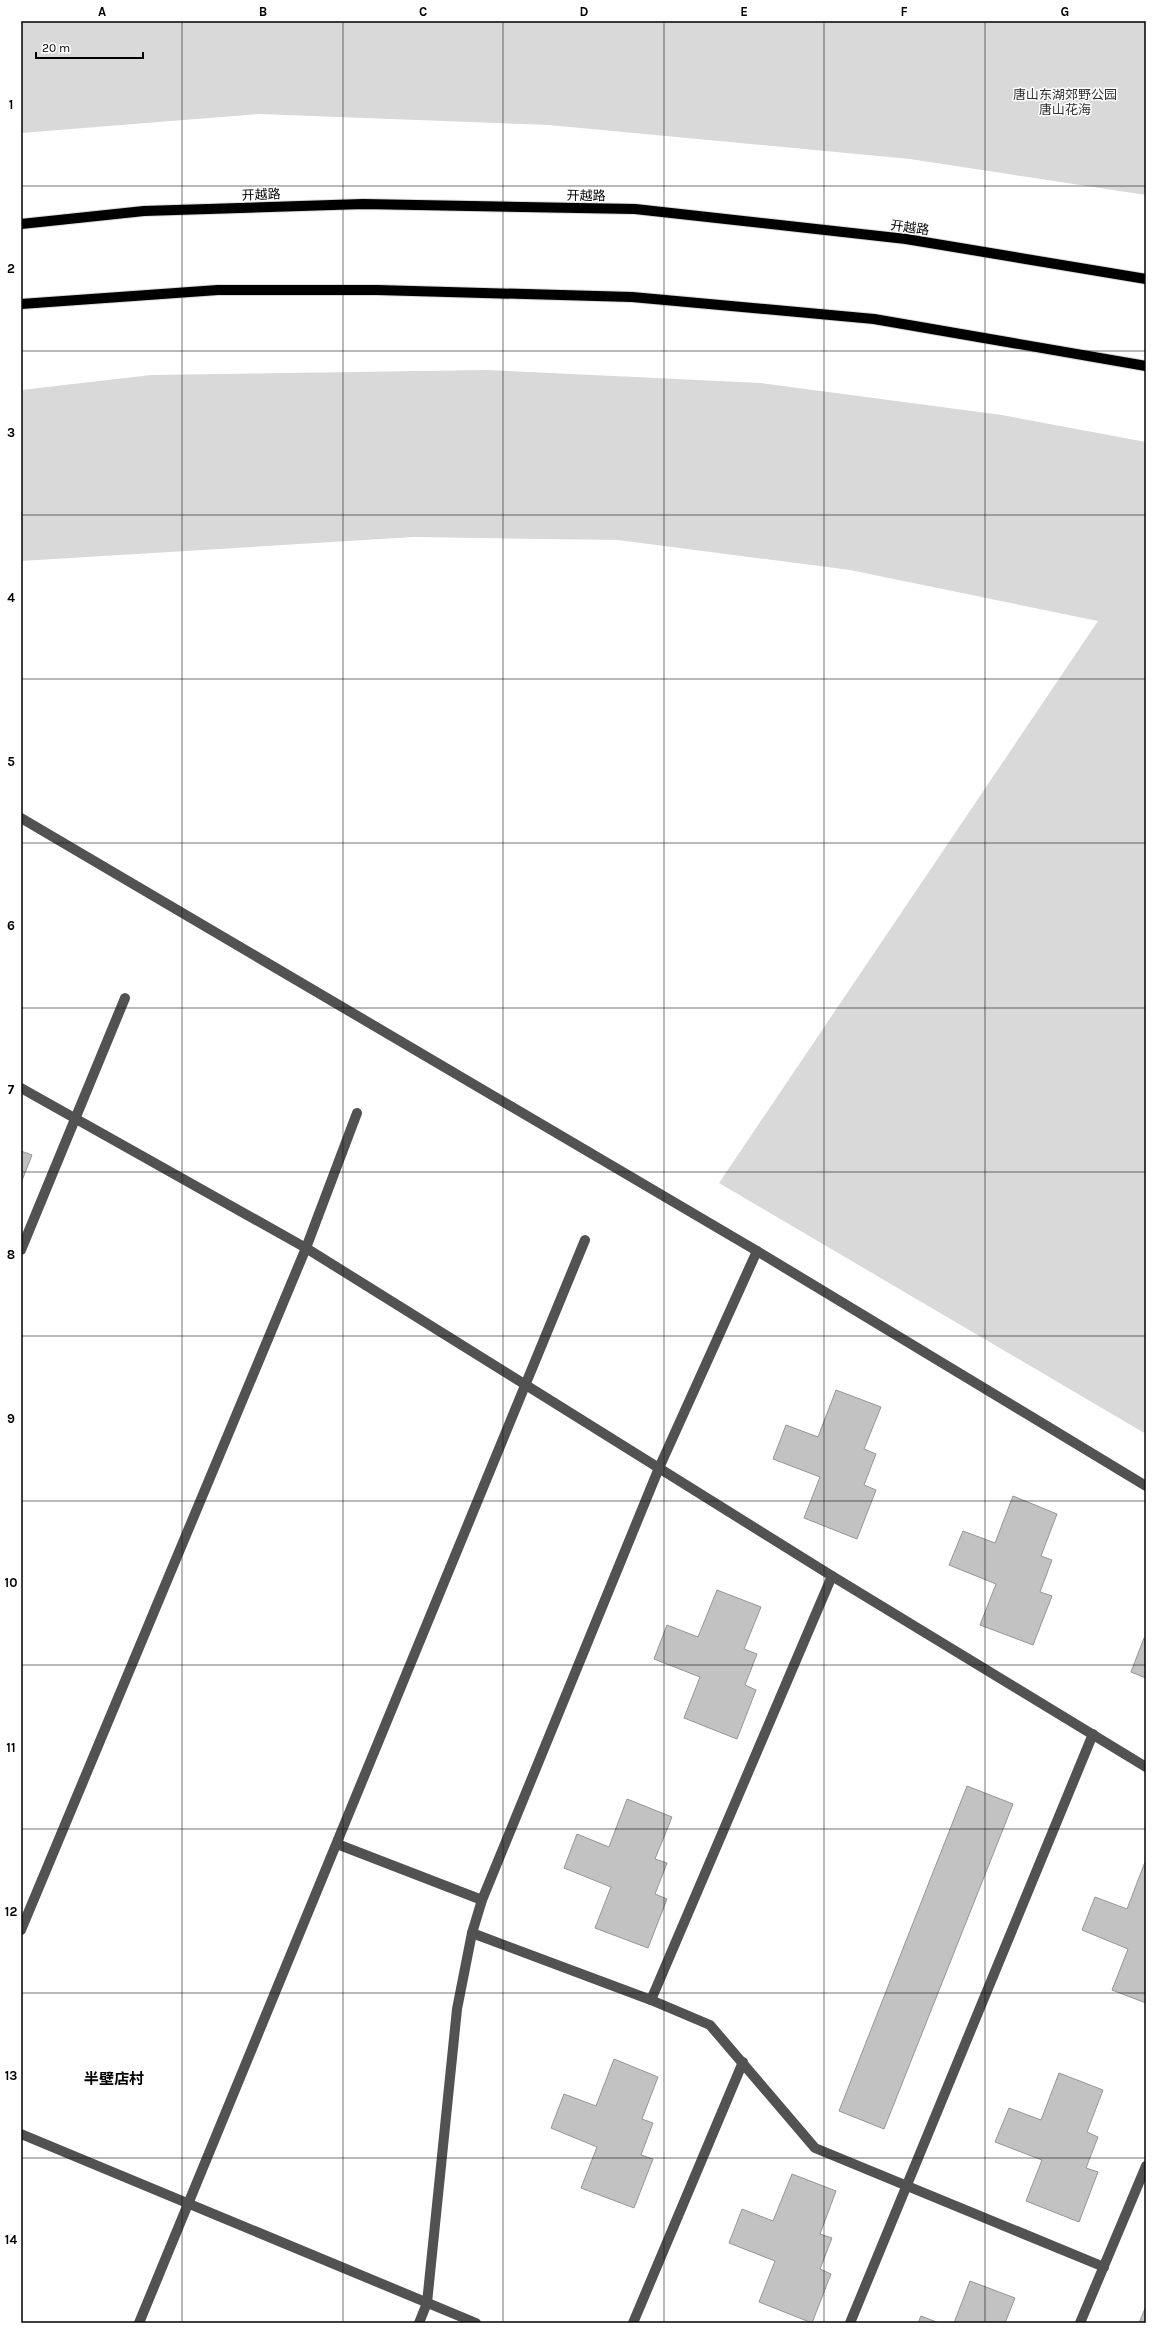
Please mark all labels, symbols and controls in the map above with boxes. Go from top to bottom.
text: A [98,4,106,19]
text: B [259,4,267,19]
text: C [419,4,427,19]
text: D [580,4,589,19]
text: E [740,4,748,19]
text: F [900,4,908,19]
text: G [1061,4,1069,19]
scale bar [36,34,143,60]
text: 20 m [42,41,70,55]
park label: 唐山东湖郊野公园 唐山花海 [1013,87,1117,117]
text: 1 [9,97,13,112]
street label: 开越路 [241,186,281,203]
street label: 开越路 [566,188,606,203]
street label: 开越路 [890,217,930,238]
text: 2 [7,261,15,276]
text: 3 [7,425,15,440]
text: 4 [7,590,15,605]
text: 5 [7,754,15,769]
text: 6 [7,918,15,933]
text: 7 [8,1082,15,1097]
text: 8 [7,1247,15,1262]
text: 9 [7,1411,15,1426]
text: 10 [5,1575,17,1590]
text: 11 [6,1740,16,1755]
text: 12 [5,1904,17,1919]
text: 13 [5,2068,17,2083]
district label: 半壁店村 [84,2070,144,2088]
text: 14 [5,2232,17,2247]

